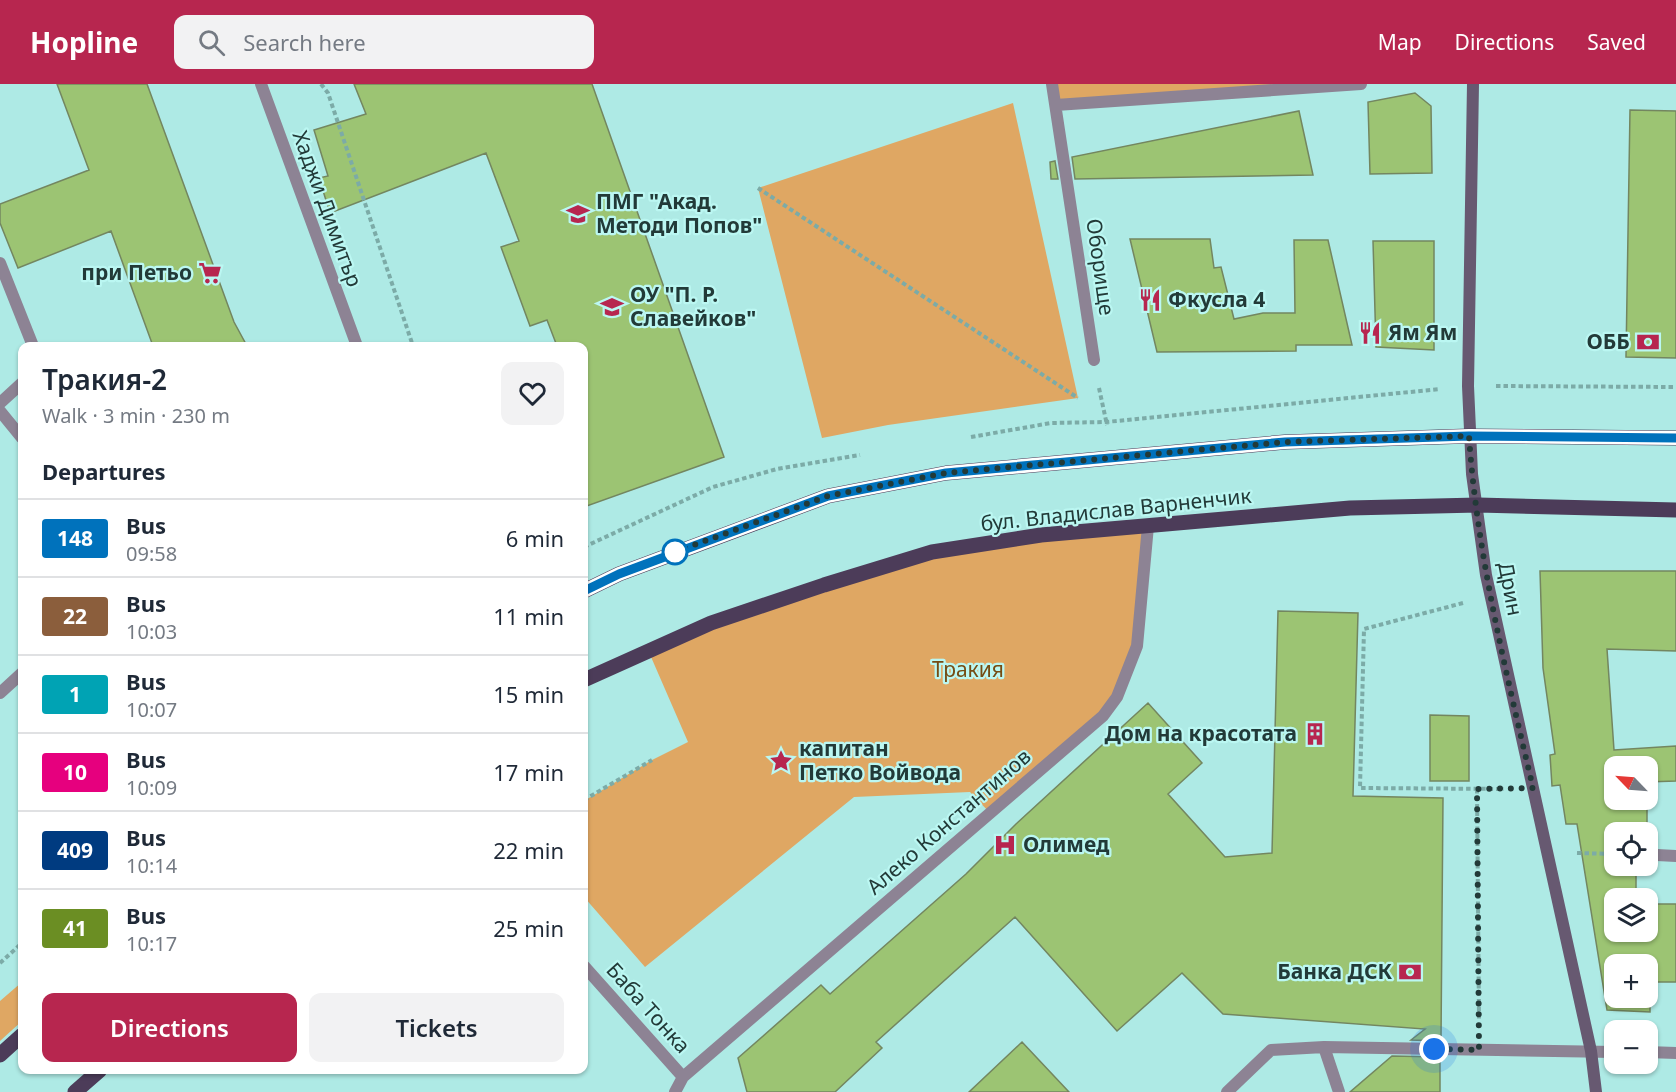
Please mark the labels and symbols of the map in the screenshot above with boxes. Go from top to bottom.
street label: Хаджи Димитър [287,127,369,291]
place label: ПМГ "Акад. Методи Попов" [596,187,762,239]
school or university icon: ПМГ "Акад. Методи Попов" [565,201,591,227]
street label: Оборище [1080,217,1122,317]
place label: при Петьо [81,258,192,286]
supermarket icon: при Петьо [197,260,223,286]
place label: ОУ "П. Р. Славейков" [630,280,756,332]
place label: Фкусла 4 [1168,285,1265,313]
restaurant icon: Фкусла 4 [1137,287,1163,313]
school or university icon: ОУ "П. Р. Славейков" [599,294,625,320]
place label: Ям Ям [1388,318,1457,346]
restaurant icon: Ям Ям [1357,320,1383,346]
place label: ОББ [1586,327,1630,355]
bank icon: ОББ [1635,329,1661,355]
street label: бул. Владислав Варненчик [979,481,1253,537]
unlabelled marker [662,539,688,565]
street label: Дрин [1492,560,1530,618]
park label: Тракия [932,655,1004,683]
place label: Дом на красотата [1104,719,1297,747]
building icon: Дом на красотата [1302,721,1328,747]
place label: капитан Петко Войвода [799,734,961,786]
street label: Алеко Константинов [860,742,1036,900]
place icon: капитан Петко Войвода [768,748,794,774]
north arrow [1604,756,1658,810]
place label: Олимед [1023,830,1110,858]
hospital icon: Олимед [992,832,1018,858]
street label: Баба Тонка [601,956,697,1059]
place label: Банка ДСК [1277,957,1392,985]
bank icon: Банка ДСК [1397,959,1423,985]
your location [1419,1034,1449,1064]

